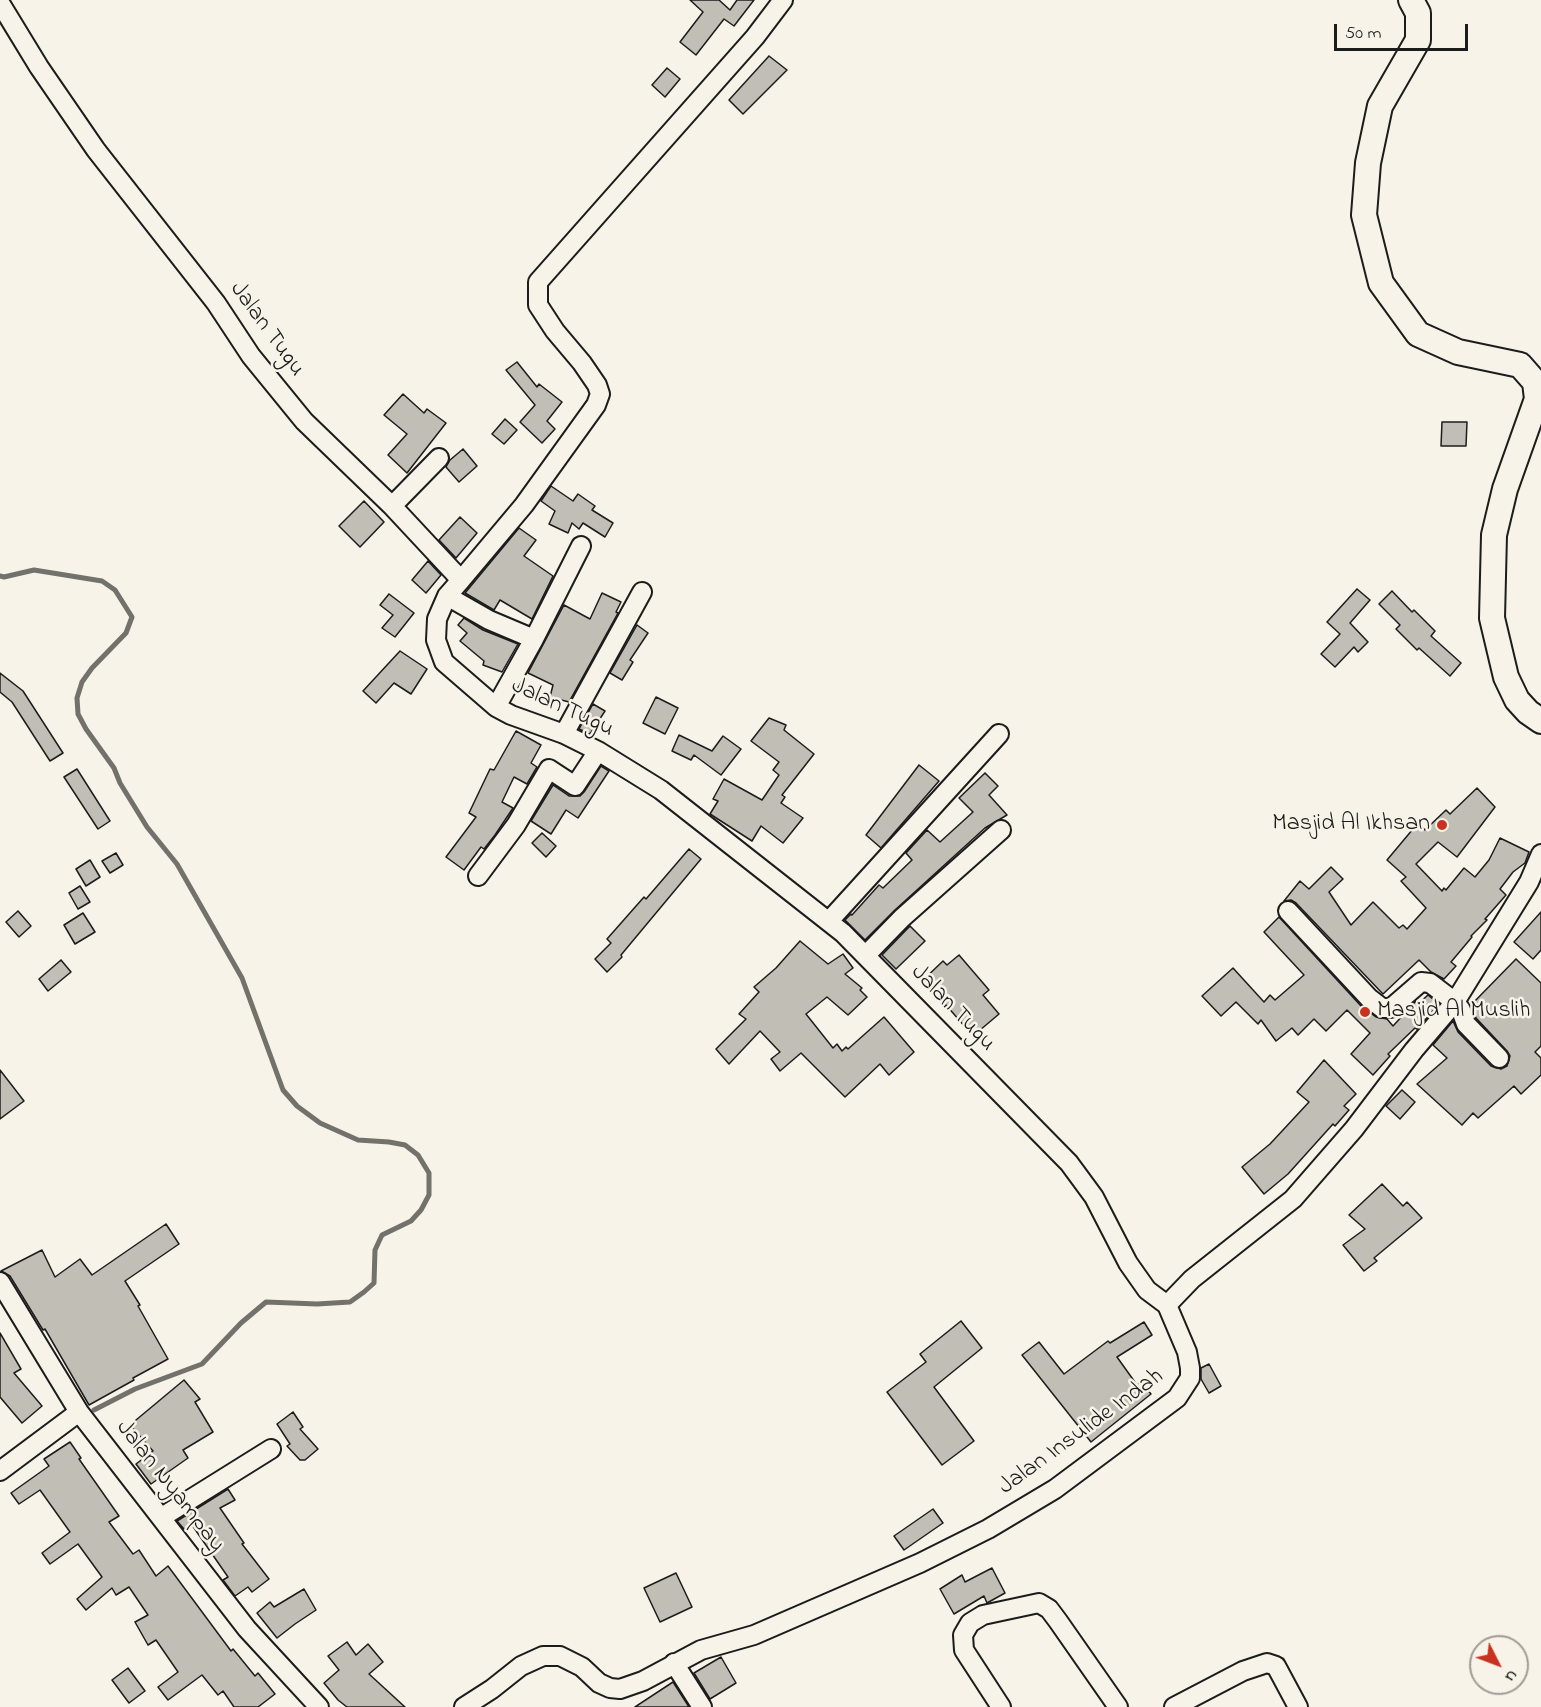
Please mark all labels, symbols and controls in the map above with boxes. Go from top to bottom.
scale bar [1337,12,1470,50]
text: 50 m [1345,21,1382,47]
street label: Jalan Tugu [222,277,310,383]
street label: Jalan Tugu [506,673,618,745]
place label: Masjid Al Ikhsan [1272,811,1430,839]
marker: Masjid Al Ikhsan [1435,818,1449,832]
street label: Jalan Tugu [903,959,1001,1059]
place label: Masjid Al Muslih [1377,998,1530,1026]
marker: Masjid Al Muslih [1358,1005,1372,1019]
street label: Jalan Insulide Indah [994,1364,1170,1502]
street label: Jalan Nyampay [108,1415,230,1559]
north arrow [1469,1635,1529,1695]
text: U [1499,1664,1523,1687]

